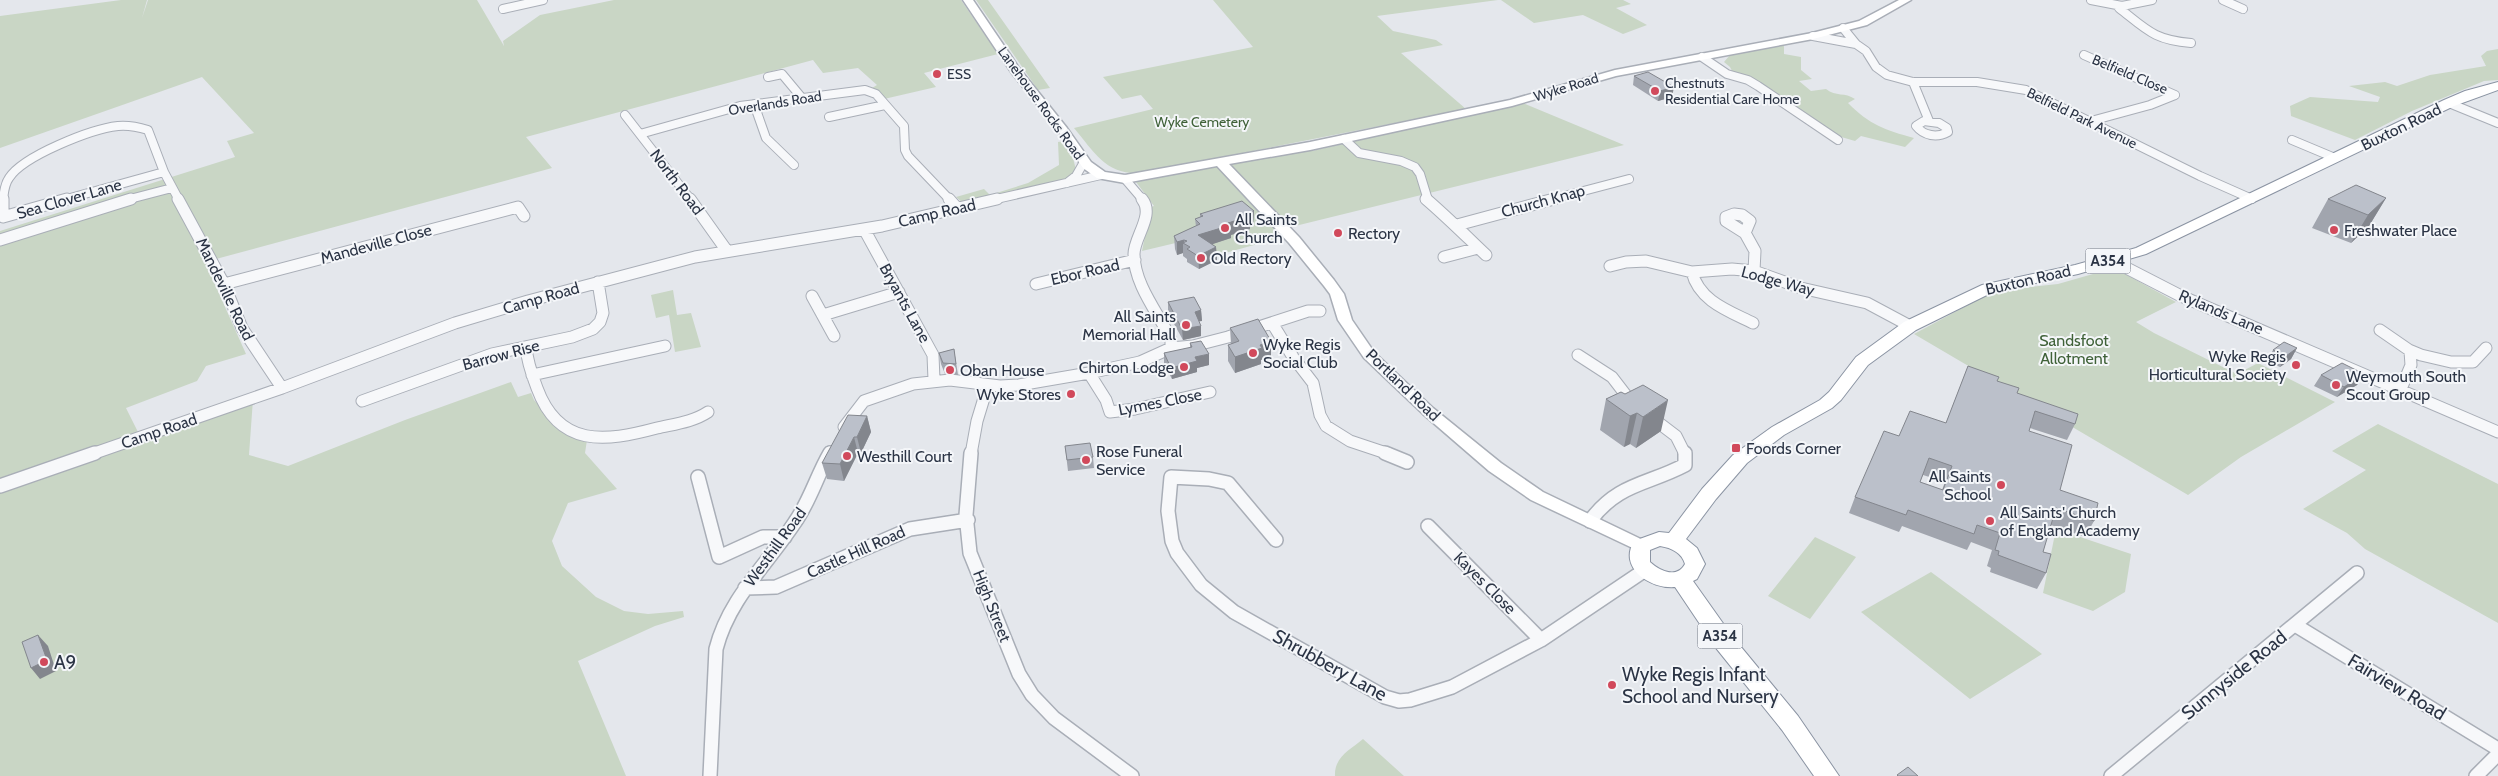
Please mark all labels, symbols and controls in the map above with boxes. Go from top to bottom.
street label: Lanehouse Rocks Road [994,43,1088,163]
street label: Belfield Close [2090,50,2170,98]
place label: ESS [947,65,971,83]
marker: ESS [931,68,943,80]
street label: Wyke Road [1531,69,1601,105]
place label: Chestnuts Residential Care Home [1665,74,1799,108]
street label: Belfield Park Avenue [2024,83,2140,153]
marker: Chestnuts Residential Care Home [1649,85,1661,97]
street label: Overlands Road [727,87,823,119]
street label: Buxton Road [2358,99,2444,155]
park label: Wyke Cemetery [1155,113,1249,131]
street label: North Road [646,145,708,219]
street label: Sea Clover Lane [14,175,124,223]
street label: Church Knap [1499,181,1587,221]
street label: Camp Road [896,195,978,231]
place label: All Saints Church [1235,210,1298,247]
street label: Mandeville Close [318,220,434,268]
place label: Freshwater Place [2344,221,2457,240]
marker: All Saints Church [1219,222,1231,234]
place label: Rectory [1348,224,1400,243]
marker: Freshwater Place [2328,224,2340,236]
marker: Rectory [1332,227,1344,239]
street label: Mandeville Road [192,235,258,343]
road number: A354 [2086,248,2130,274]
place label: Old Rectory [1211,249,1291,268]
marker: Old Rectory [1195,252,1207,264]
street label: Ebor Road [1049,255,1121,289]
street label: Bryants Lane [875,260,935,346]
street label: Buxton Road [1984,261,2072,299]
street label: Lodge Way [1739,262,1817,300]
street label: Camp Road [501,278,581,318]
street label: Rylands Lane [2176,286,2266,338]
place label: All Saints Memorial Hall [1082,307,1176,344]
marker: All Saints Memorial Hall [1180,319,1192,331]
park label: Sandsfoot Allotment [2039,331,2109,368]
place label: Wyke Regis Social Club [1263,335,1341,372]
street label: Barrow Rise [460,336,542,374]
street label: Portland Road [1362,345,1444,425]
marker: Wyke Regis Social Club [1247,347,1259,359]
place label: Wyke Regis Horticultural Society [2149,347,2286,384]
place label: Chirton Lodge [1079,358,1174,377]
marker: Wyke Regis Horticultural Society [2290,359,2302,371]
place label: Oban House [960,361,1044,380]
marker: Chirton Lodge [1178,361,1190,373]
marker: Oban House [944,364,956,376]
place label: Weymouth South Scout Group [2346,367,2466,404]
marker: Weymouth South Scout Group [2330,379,2342,391]
place label: Wyke Stores [976,385,1061,404]
street label: Lymes Close [1117,385,1203,419]
marker: Wyke Stores [1065,388,1077,400]
street label: Camp Road [119,409,199,453]
place label: Foords Corner [1746,439,1842,458]
place label: Rose Funeral Service [1096,442,1182,479]
marker: Foords Corner [1730,442,1742,454]
place label: Westhill Court [857,447,953,466]
marker: Westhill Court [841,450,853,462]
marker: Rose Funeral Service [1080,454,1092,466]
place label: All Saints School [1929,467,1991,504]
marker: All Saints School [1995,479,2007,491]
place label: All Saints' Church of England Academy [2000,503,2140,540]
street label: Westhill Road [740,504,810,590]
marker: All Saints' Church of England Academy [1984,515,1996,527]
street label: Castle Hill Road [804,522,908,582]
street label: Kayes Close [1450,548,1520,618]
street label: High Street [969,567,1015,645]
street label: Shrubbery Lane [1269,624,1391,706]
road number: A354 [1698,624,1742,648]
street label: Sunnyside Road [2177,625,2291,725]
street label: Fairview Road [2344,649,2450,725]
place label: A9 [54,651,76,674]
marker: A9 [38,656,50,668]
place label: Wyke Regis Infant School and Nursery [1622,663,1779,708]
marker: Wyke Regis Infant School and Nursery [1606,679,1618,691]

